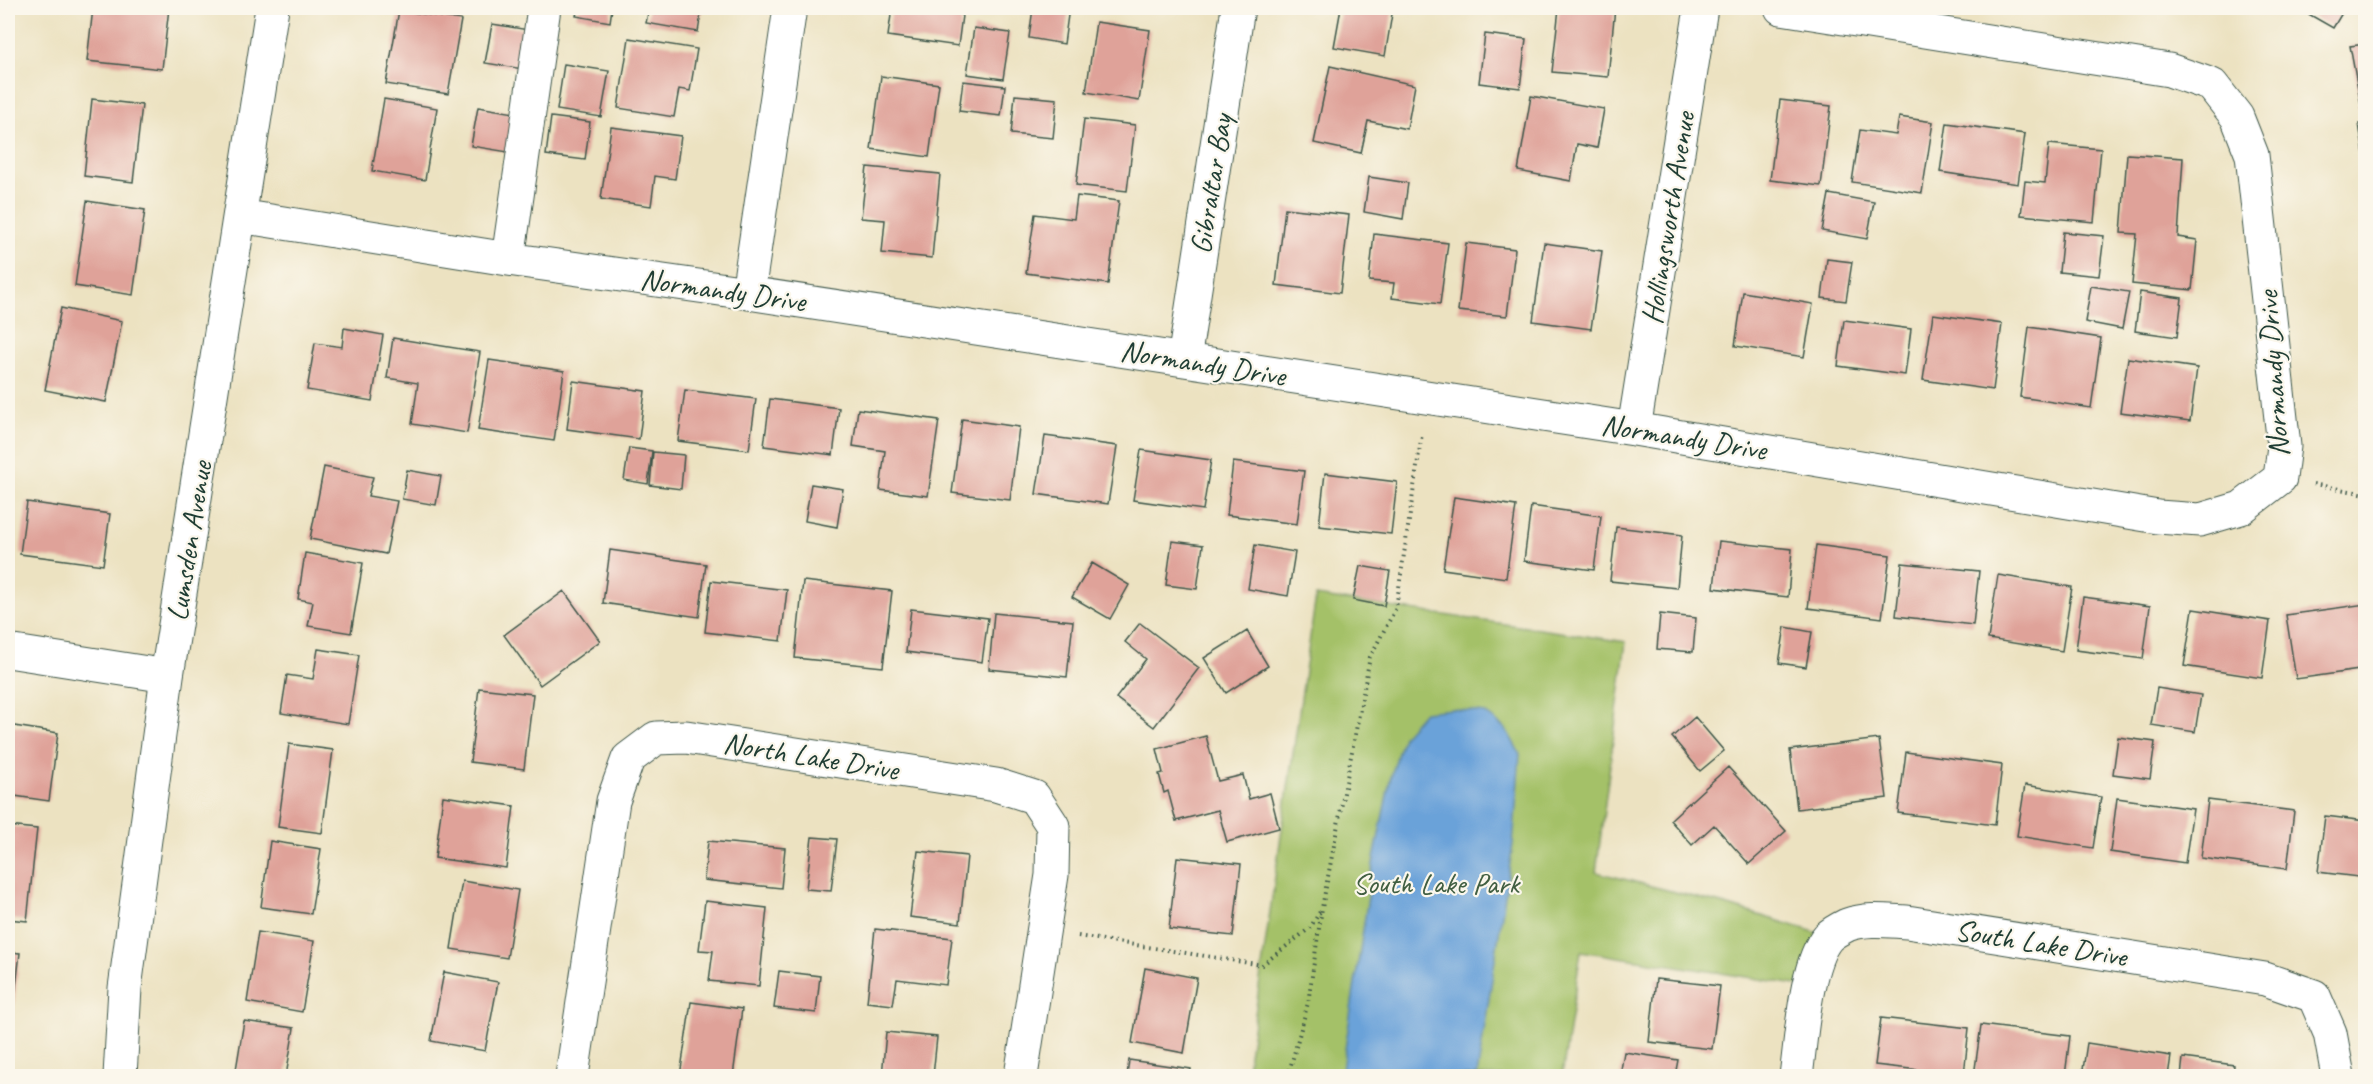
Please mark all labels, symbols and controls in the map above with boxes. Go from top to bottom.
street label: Hollingsworth Avenue [1632,107,1704,327]
street label: Gibraltar Bay [1181,109,1241,256]
street label: Normandy Drive [638,260,810,321]
street label: Normandy Drive [2248,288,2298,458]
street label: Normandy Drive [1118,331,1290,395]
street label: Normandy Drive [1599,405,1771,469]
street label: Lumsden Avenue [158,456,221,624]
street label: North Lake Drive [721,723,903,789]
park label: South Lake Park [1353,864,1521,902]
street label: South Lake Drive [1952,911,2132,976]

